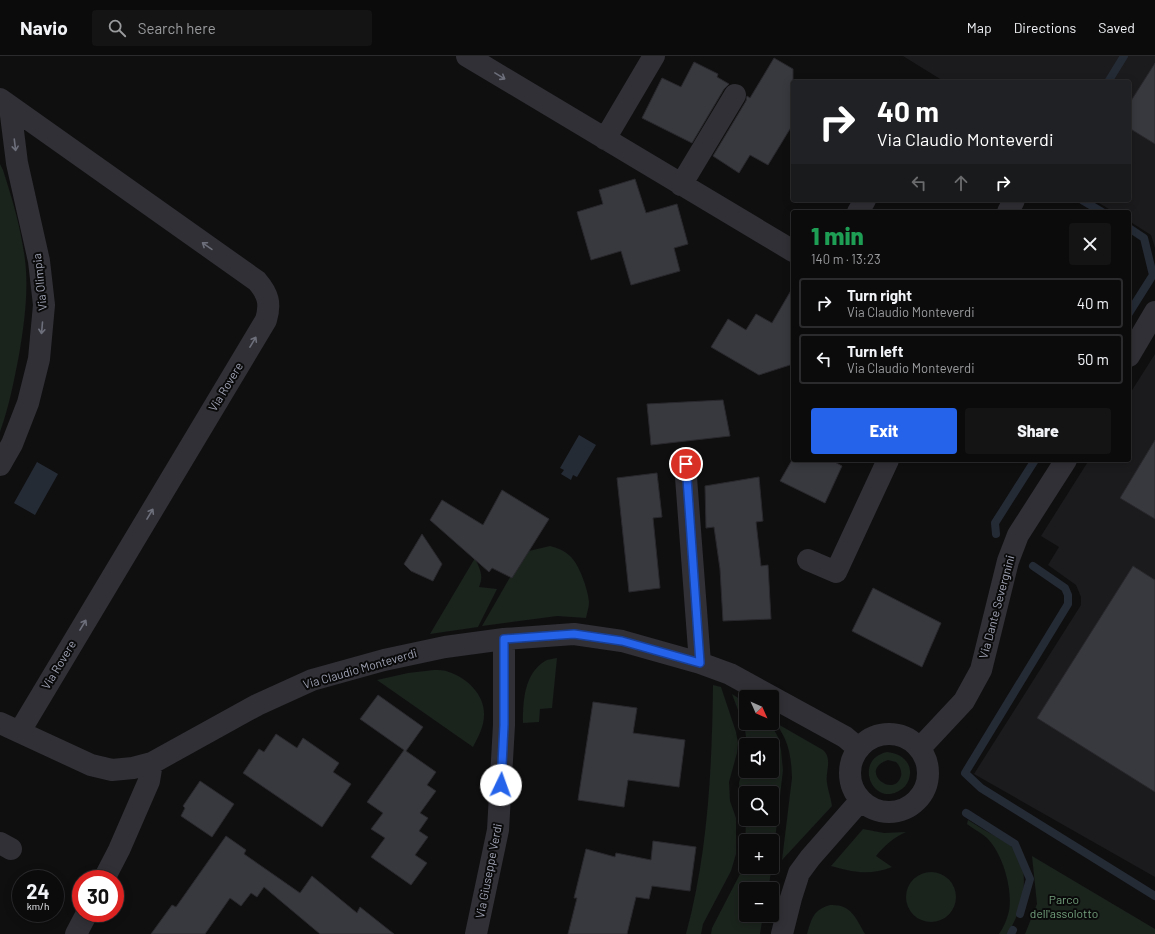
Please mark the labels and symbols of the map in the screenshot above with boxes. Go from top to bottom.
one-way arrow [494,73,506,81]
one-way arrow [11,138,19,151]
one-way arrow [202,242,213,250]
street label: Via Olimpia [29,253,49,312]
one-way arrow [39,321,46,334]
one-way arrow [249,336,257,348]
street label: Via Rovere [205,359,245,414]
pin [669,447,703,481]
one-way arrow [146,508,154,520]
street label: Via Dante Severgnini [975,554,1017,660]
one-way arrow [79,619,87,631]
street label: Via Rovere [38,637,78,692]
street label: Via Claudio Monteverdi [301,645,418,691]
north arrow [739,690,779,730]
position arrow [480,764,522,806]
street label: Via Giuseppe Verdi [472,822,504,919]
speed limit sign: 30 [72,870,124,922]
park label: Parco dell'assolotto [1030,892,1098,920]

